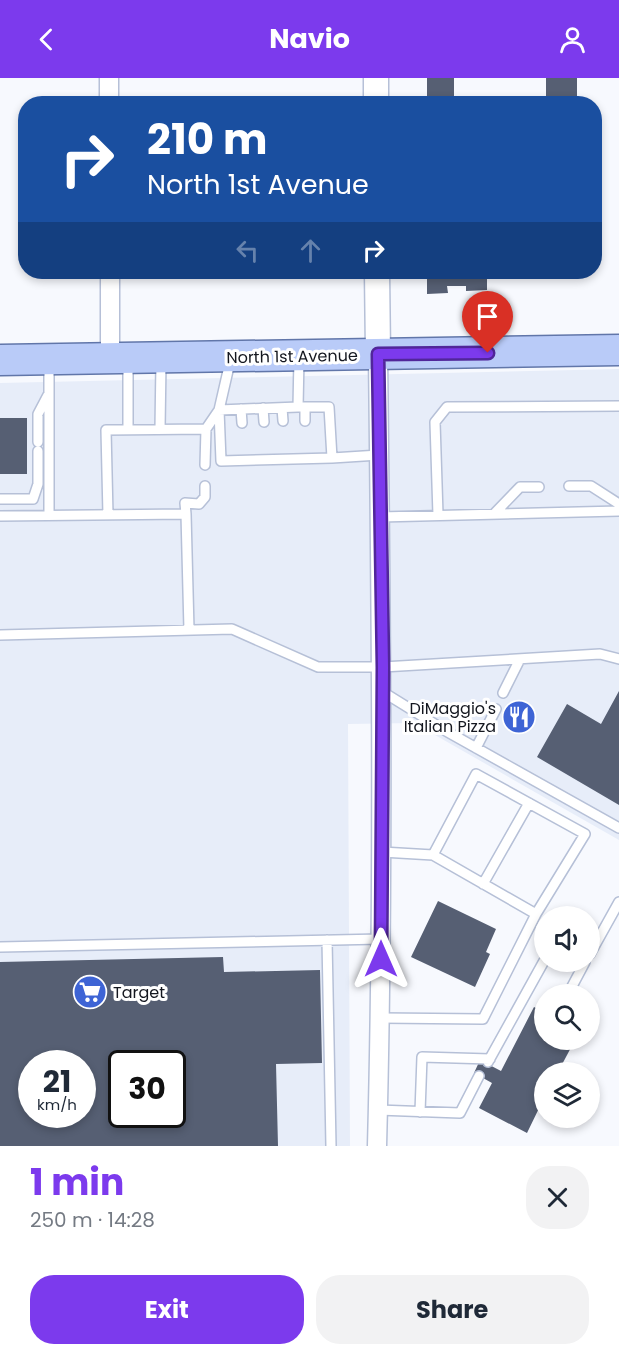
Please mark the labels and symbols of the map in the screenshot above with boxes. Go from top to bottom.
pin [462,291,513,353]
street label: North 1st Avenue [226,344,358,369]
place label: DiMaggio's Italian Pizza [404,697,496,738]
restaurant icon: DiMaggio's Italian Pizza [501,699,537,735]
position arrow [349,927,413,991]
supermarket icon: Target [72,974,108,1010]
place label: Target [113,981,165,1004]
speed limit sign: 30 [108,1050,186,1128]

